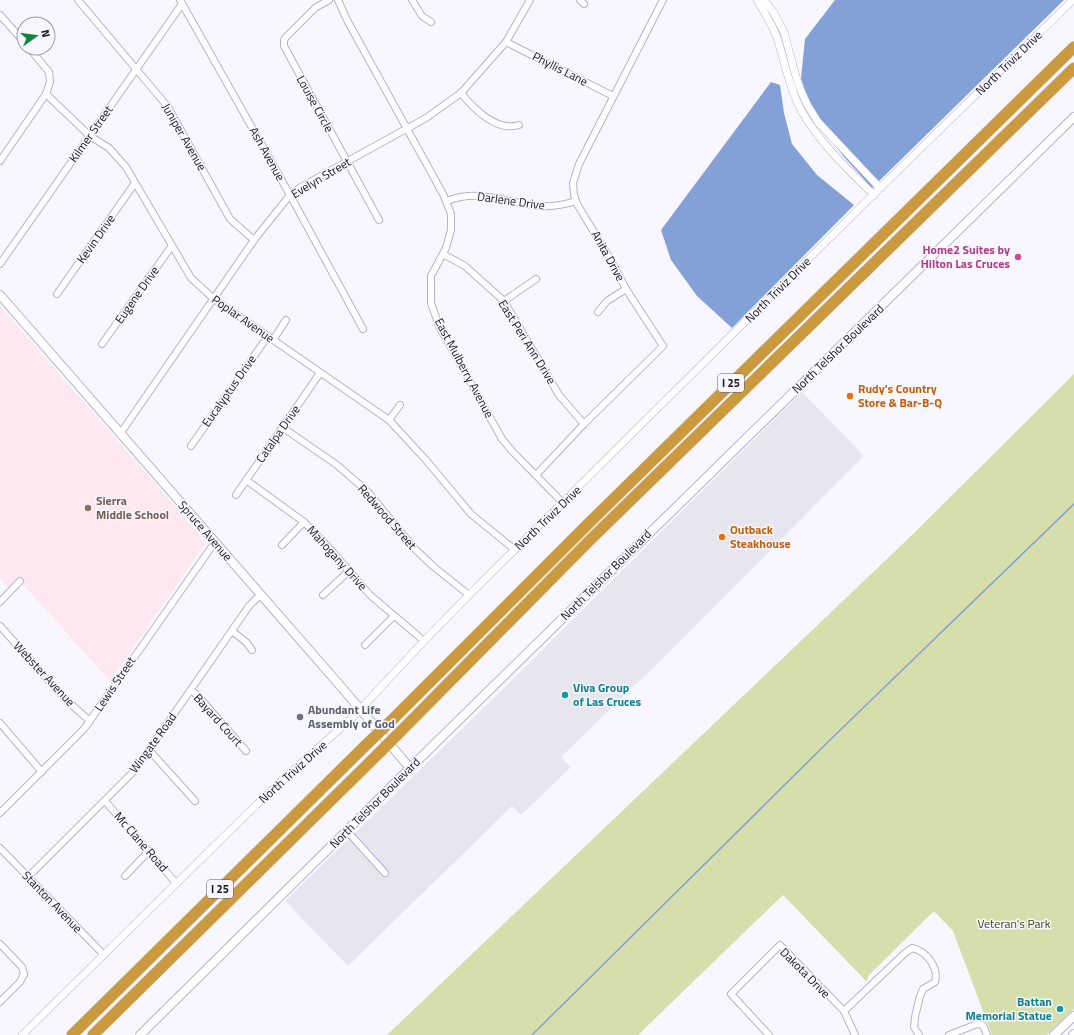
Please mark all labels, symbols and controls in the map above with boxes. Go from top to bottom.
north arrow [16,16,56,56]
street label: North Triviz Drive [971,26,1046,100]
text: N [37,28,54,39]
street label: Phyllis Lane [529,46,591,91]
street label: Louise Circle [292,72,339,136]
street label: Juniper Avenue [157,99,212,174]
street label: Kilmer Street [64,101,118,166]
street label: Ash Avenue [245,123,290,184]
street label: Evelyn Street [287,152,355,203]
street label: Darlene Drive [476,186,546,215]
street label: Kevin Drive [72,210,120,267]
street label: Anita Drive [587,227,630,285]
place label: Home2 Suites by Hilton Las Cruces [921,240,1010,273]
street label: North Triviz Drive [740,252,815,327]
marker: Home2 Suites by Hilton Las Cruces [1013,252,1023,262]
street label: Eugene Drive [110,262,163,327]
street label: Poplar Avenue [208,290,279,347]
street label: East Peri Ann Drive [494,296,561,388]
street label: North Telshor Boulevard [787,299,888,398]
street label: East Mulberry Avenue [430,314,499,421]
street label: Eucalyptus Drive [197,351,260,431]
road number: I 25 [718,374,744,392]
place label: Rudy's Country Store & Bar-B-Q [858,379,942,412]
marker: Rudy's Country Store & Bar-B-Q [845,391,855,401]
street label: Catalpa Drive [251,401,305,467]
street label: Redwood Street [354,480,422,554]
street label: North Triviz Drive [510,481,585,555]
place label: Sierra Middle School [96,491,169,524]
street label: Spruce Avenue [174,496,237,565]
marker: Sierra Middle School [83,503,93,513]
place label: Outback Steakhouse [730,520,791,553]
street label: Mahogany Drive [303,521,372,595]
street label: North Telshor Boulevard [556,525,655,624]
marker: Outback Steakhouse [717,532,727,542]
street label: Webster Avenue [9,637,80,710]
street label: Lewis Street [89,652,140,715]
place label: Viva Group of Las Cruces [573,678,641,711]
street label: Bayard Court [189,689,248,751]
marker: Viva Group of Las Cruces [560,690,570,700]
place label: Abundant Life Assembly of God [308,700,395,733]
street label: Wingate Road [124,708,181,777]
marker: Abundant Life Assembly of God [295,712,305,722]
street label: North Triviz Drive [254,736,331,808]
street label: North Telshor Boulevard [325,753,424,852]
street label: Mc Clane Road [110,807,173,876]
street label: Stanton Avenue [18,866,87,937]
road number: I 25 [207,880,233,898]
park label: Veteran's Park [978,914,1051,933]
street label: Dakota Drive [776,943,835,1002]
place label: Battan Memorial Statue [966,992,1052,1025]
marker: Battan Memorial Statue [1055,1004,1065,1014]

